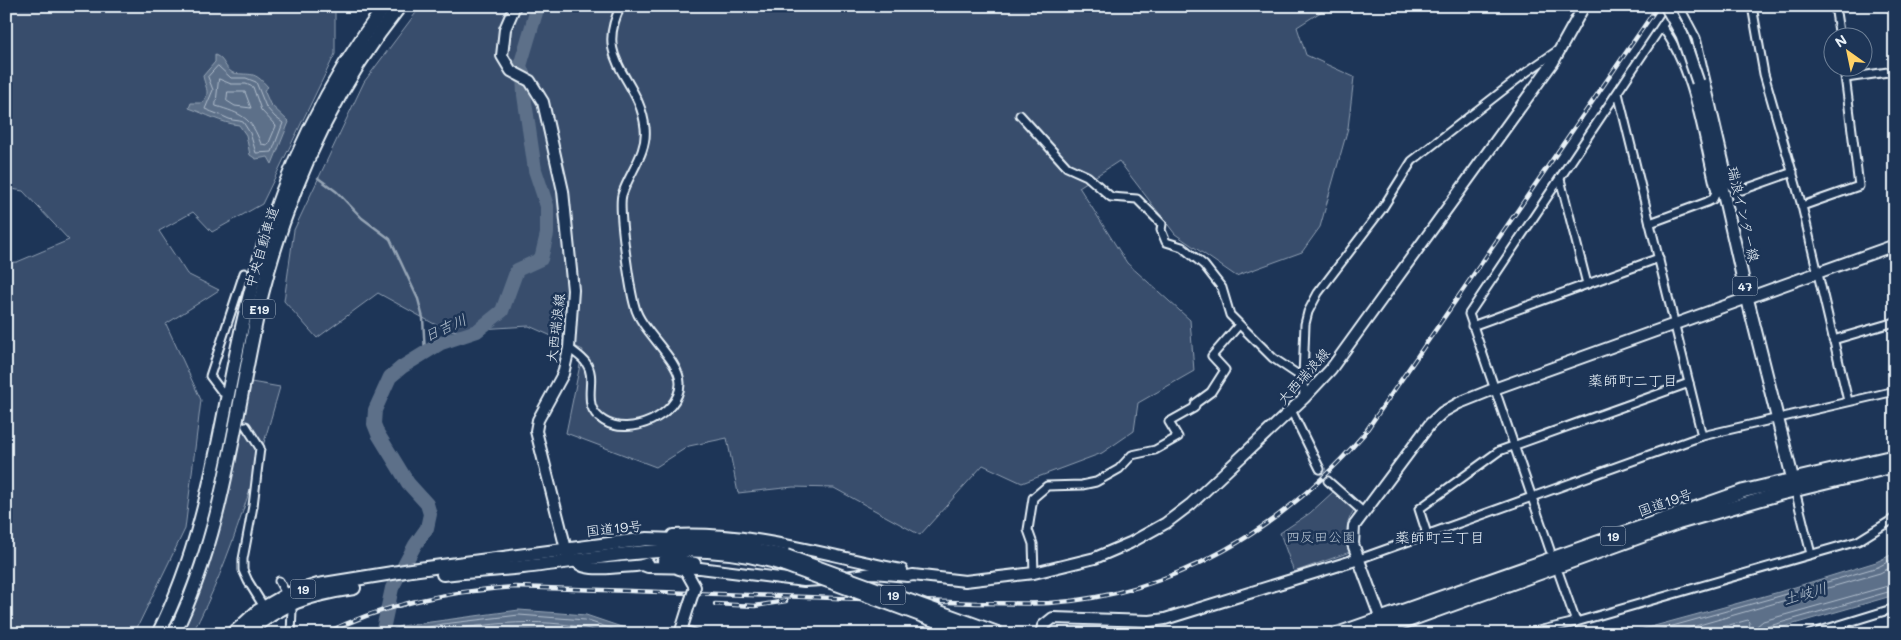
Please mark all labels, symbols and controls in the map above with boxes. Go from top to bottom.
north arrow [1824,28,1874,78]
text: N [1831,30,1850,52]
street label: 瑞浪インター線 [1724,164,1764,264]
street label: 中央自動車道 [240,204,282,290]
road number: 47 [1732,276,1758,296]
street label: 大西瑞浪線 [541,292,569,364]
road number: E19 [243,300,275,318]
water label: 日吉川 [420,309,470,345]
street label: 大西瑞浪線 [1273,344,1333,408]
district label: 薬師町二丁目 [1588,370,1678,390]
street label: 国道19号 [1635,484,1695,520]
street label: 国道19号 [585,516,643,540]
road number: 19 [1600,526,1626,546]
park label: 四反田公園 [1286,527,1356,546]
district label: 薬師町三丁目 [1395,527,1485,547]
water label: 土岐川 [1781,577,1829,609]
road number: 19 [290,580,316,598]
road number: 19 [880,586,906,604]

